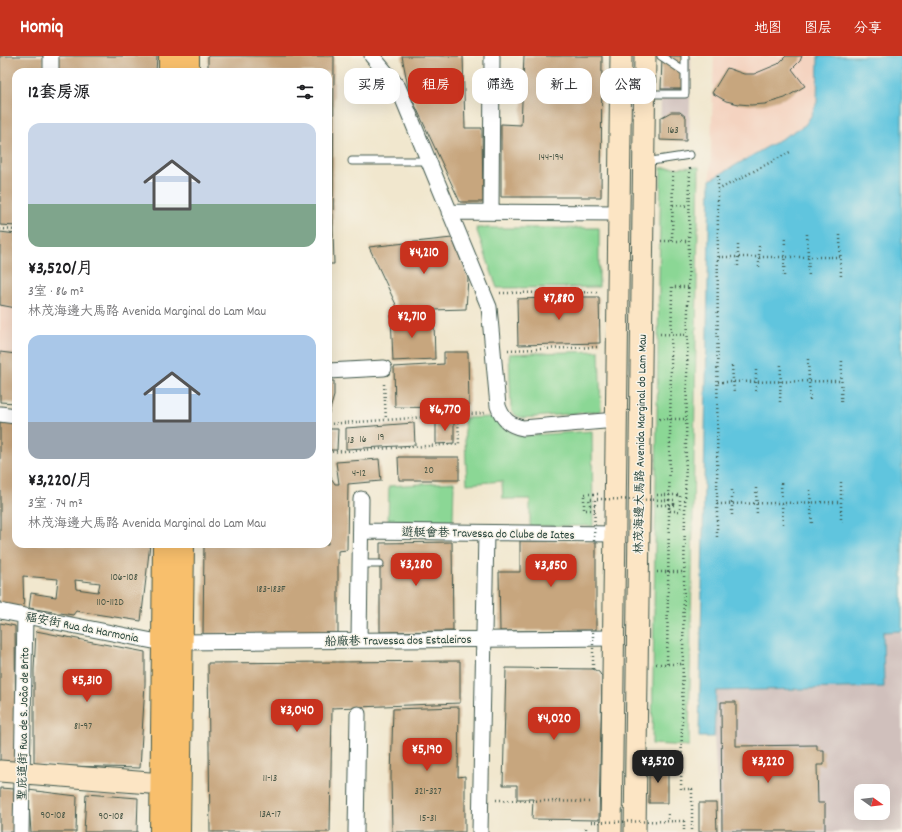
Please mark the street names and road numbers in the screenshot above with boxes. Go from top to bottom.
street label: 林茂海邊大馬路 Avenida Marginal do Lam Mau [631,334,652,554]
street label: 遊艇會巷 Travessa do Clube de Iates [401,524,575,545]
street label: 福安街 Rua da Harmonia [23,609,140,648]
street label: 船廠巷 Travessa dos Estaleiros [324,632,472,651]
street label: 聖庇道街 Rua de S. João de Brito [15,647,34,801]

